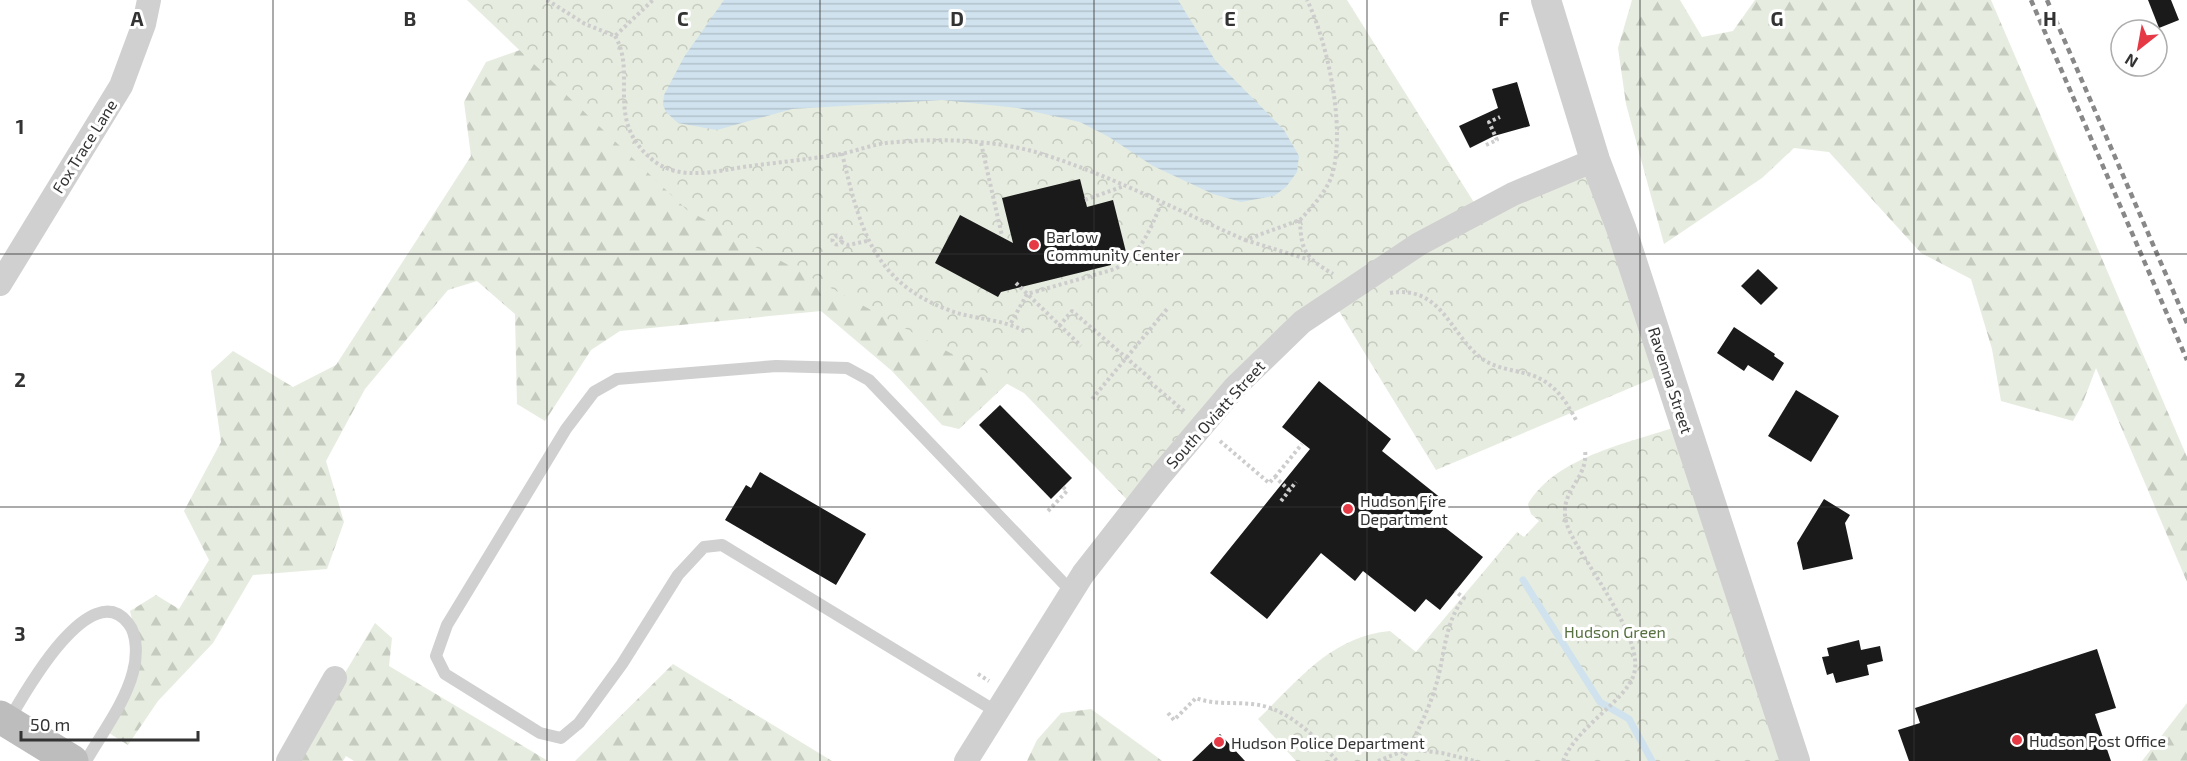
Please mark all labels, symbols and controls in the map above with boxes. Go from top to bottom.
text: A [130,6,144,30]
text: B [404,6,416,30]
text: C [677,6,689,30]
text: D [950,6,964,30]
text: E [1224,6,1236,30]
text: F [1498,6,1510,30]
text: G [1771,6,1783,30]
text: H [2043,6,2057,30]
north arrow [2109,18,2169,78]
text: N [2121,50,2141,72]
street label: Fox Trace Lane [48,96,120,196]
text: 1 [16,114,24,138]
place label: Barlow Community Center [1046,227,1181,264]
marker: Barlow Community Center [1027,238,1041,252]
street label: Ravenna Street [1645,324,1697,436]
street label: South Oviatt Street [1162,356,1268,472]
text: 2 [14,367,26,391]
place label: Hudson Fire Department [1360,491,1448,528]
marker: Hudson Fire Department [1341,502,1355,516]
text: 3 [14,621,26,645]
park label: Hudson Green [1564,622,1666,641]
scale bar [21,704,198,742]
text: 50 m [30,713,70,735]
place label: Hudson Post Office [2029,731,2166,750]
place label: Hudson Police Department [1231,733,1425,752]
marker: Hudson Post Office [2010,733,2024,747]
marker: Hudson Police Department [1212,735,1226,749]

